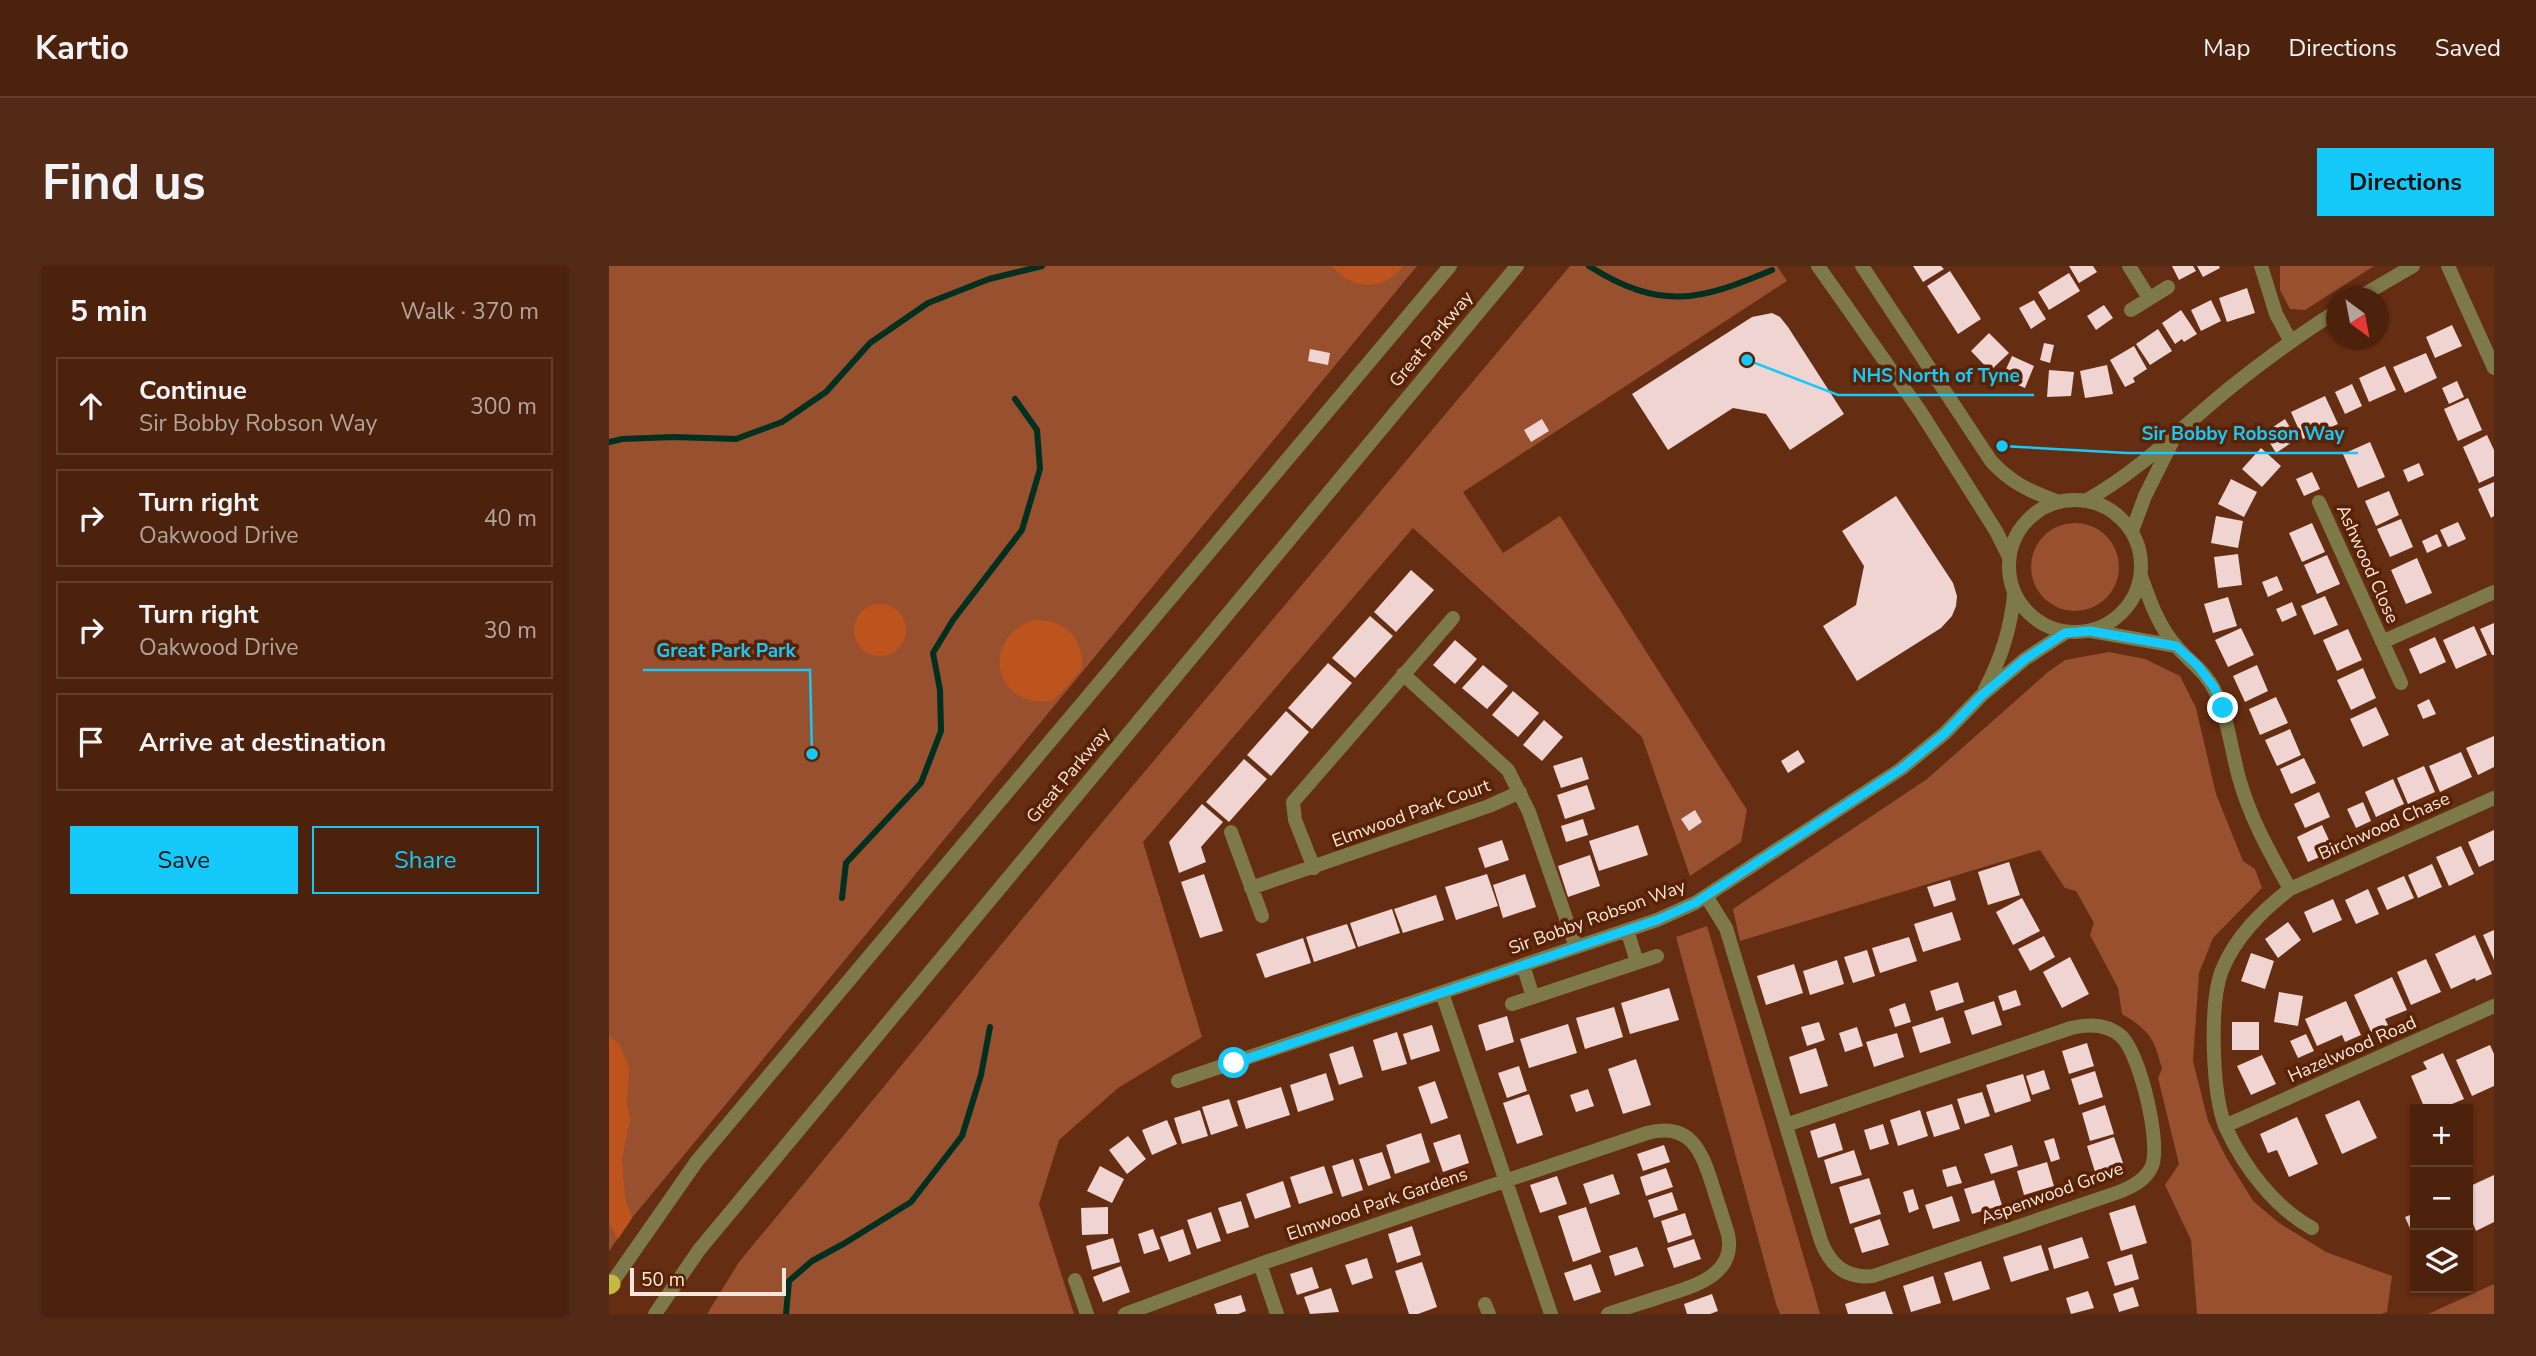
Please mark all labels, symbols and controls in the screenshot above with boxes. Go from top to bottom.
text: Kartio [35,26,129,71]
text: Map [2203,32,2250,64]
text: Directions [2288,32,2397,64]
text: Saved [2435,32,2501,64]
button: Directions [2317,148,2494,216]
text: Find us [42,149,206,216]
street label: Great Parkway [1384,285,1479,392]
north arrow [2326,287,2389,350]
text: 5 min [70,291,148,332]
text: Walk · 370 m [400,296,539,327]
callout: NHS North of Tyne [1838,355,2034,395]
text: NHS North of Tyne [1852,363,2020,389]
text: Continue [139,373,247,408]
icon: ahead [72,387,110,425]
text: 300 m [470,391,537,422]
text: Sir Bobby Robson Way [139,408,377,439]
callout: Sir Bobby Robson Way [2127,413,2358,453]
text: Sir Bobby Robson Way [2141,421,2346,447]
text: Turn right [139,485,258,520]
icon: right [72,499,110,537]
street label: Ashwood Close [2331,501,2405,627]
text: 40 m [484,503,537,534]
text: Oakwood Drive [139,520,299,551]
text: Turn right [139,597,258,632]
icon: right [72,611,110,649]
text: 30 m [484,615,537,646]
callout: Great Park Park [643,630,810,670]
text: Oakwood Drive [139,632,299,663]
text: Great Park Park [656,638,797,664]
route end [2207,692,2238,723]
street label: Great Parkway [1021,721,1116,828]
icon: arrive [72,723,110,761]
text: Arrive at destination [139,725,386,760]
street label: Elmwood Park Court [1329,773,1494,853]
street label: Birchwood Chase [2315,786,2453,866]
button: Save [70,826,298,894]
button: Share [312,826,539,894]
street label: Sir Bobby Robson Way [1505,874,1689,960]
street label: Hazelwood Road [2284,1010,2420,1088]
route start [1218,1047,1249,1078]
map controls [2410,1104,2473,1293]
button: + [2410,1104,2473,1167]
street label: Aspenwood Grove [1977,1156,2127,1230]
street label: Elmwood Park Gardens [1283,1162,1471,1246]
button: − [2410,1167,2473,1230]
button: layers [2410,1230,2473,1293]
scale bar [630,1265,786,1297]
text: 50 m [641,1267,685,1293]

